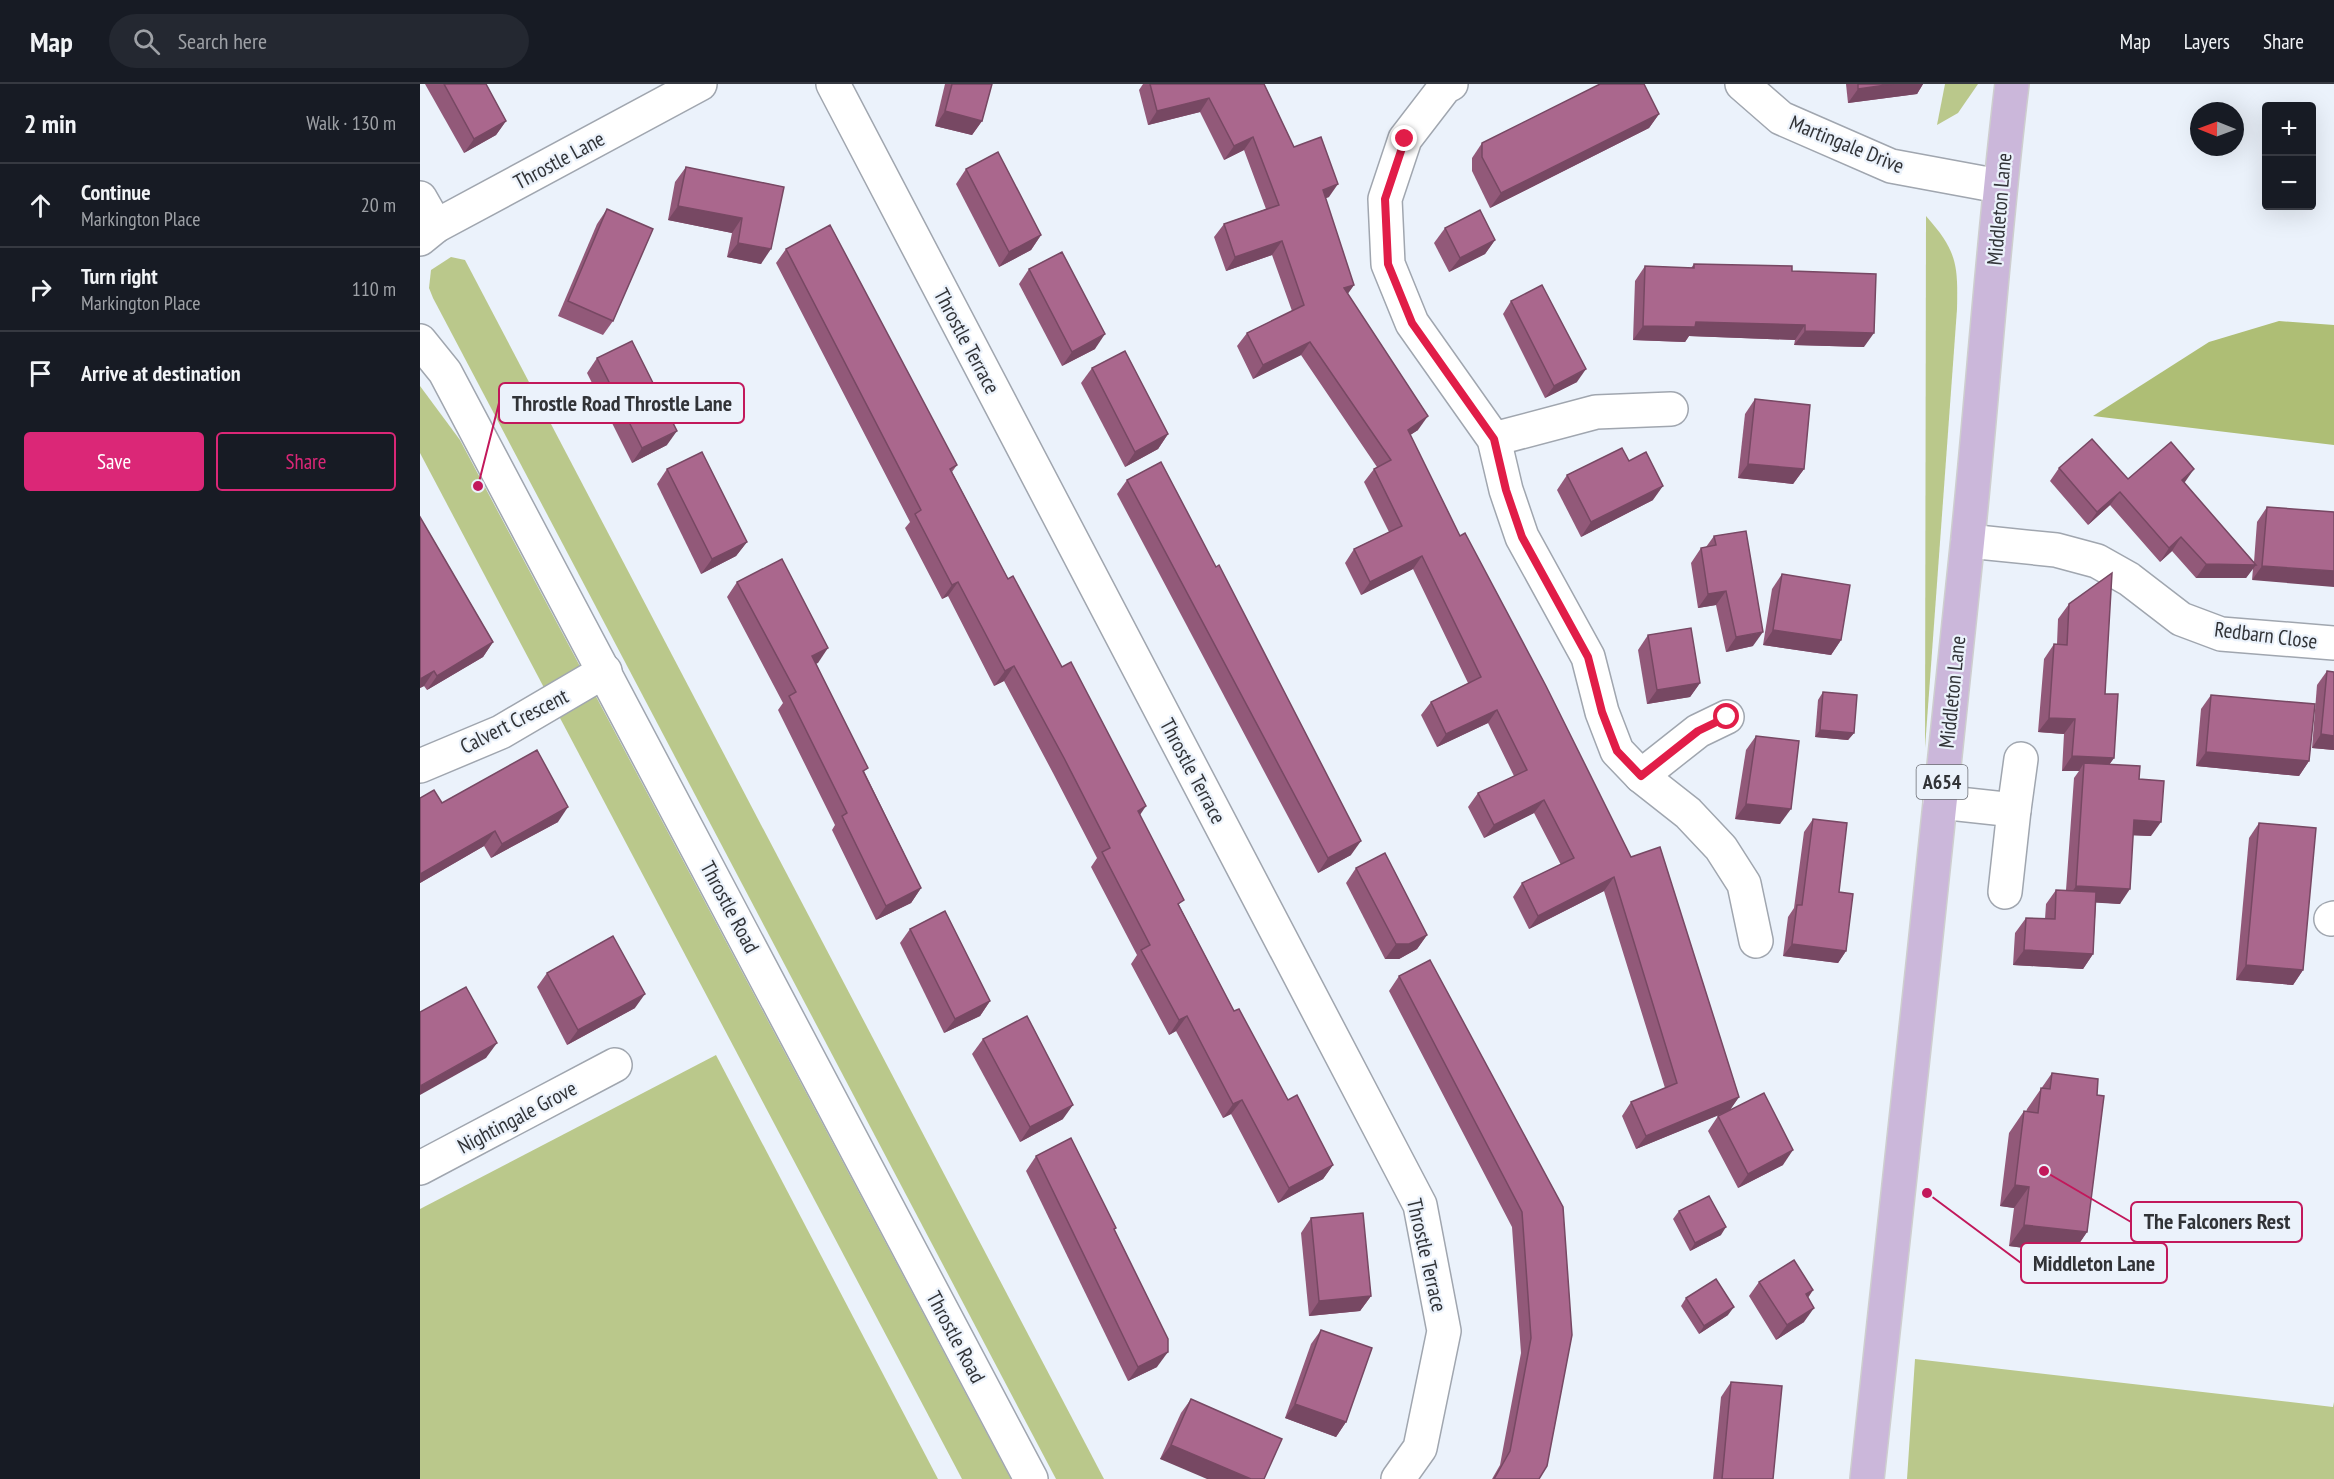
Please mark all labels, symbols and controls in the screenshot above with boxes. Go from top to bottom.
search box [109,14,529,68]
text: Map [30,23,73,60]
icon: search [130,25,163,58]
text: Search here [178,27,267,55]
text: Map [2120,28,2151,55]
text: Layers [2184,28,2230,55]
text: Share [2263,28,2304,55]
north arrow [2190,102,2244,156]
map controls [2262,102,2316,210]
button: + [2262,102,2316,156]
text: 2 min [24,107,77,140]
street label: Martingale Drive [1786,109,1908,179]
text: Walk · 130 m [306,110,396,136]
street label: Throstle Lane [509,125,609,195]
route end [1391,125,1417,151]
street label: Middleton Lane [1981,152,2017,266]
button: − [2262,156,2316,210]
text: Continue [81,178,151,206]
icon: ahead [24,189,57,222]
text: 20 m [361,192,396,218]
text: Markington Place [81,206,200,232]
text: Turn right [81,262,158,290]
icon: right [24,273,57,306]
text: 110 m [352,276,396,302]
street label: Throstle Terrace [928,284,1006,398]
text: Markington Place [81,290,200,316]
icon: arrive [24,357,57,390]
text: Arrive at destination [81,359,241,387]
callout: Throstle Road Throstle Lane [499,383,744,423]
text: Throstle Road Throstle Lane [512,389,732,417]
button: Save [24,432,204,491]
button: Share [216,432,396,491]
street label: Redbarn Close [2213,615,2319,655]
street label: Middleton Lane [1933,635,1971,749]
street label: Calvert Crescent [455,682,573,760]
route start [1713,703,1739,729]
street label: Throstle Terrace [1154,714,1232,828]
road number: A654 [1916,765,1967,799]
street label: Throstle Road [695,856,765,958]
street label: Nightingale Grove [453,1074,581,1160]
street label: Throstle Terrace [1401,1196,1453,1314]
callout: The Falconers Rest [2131,1202,2302,1242]
text: The Falconers Rest [2144,1207,2291,1235]
callout: Middleton Lane [2021,1243,2167,1283]
text: Middleton Lane [2033,1249,2155,1277]
street label: Throstle Road [921,1286,991,1388]

